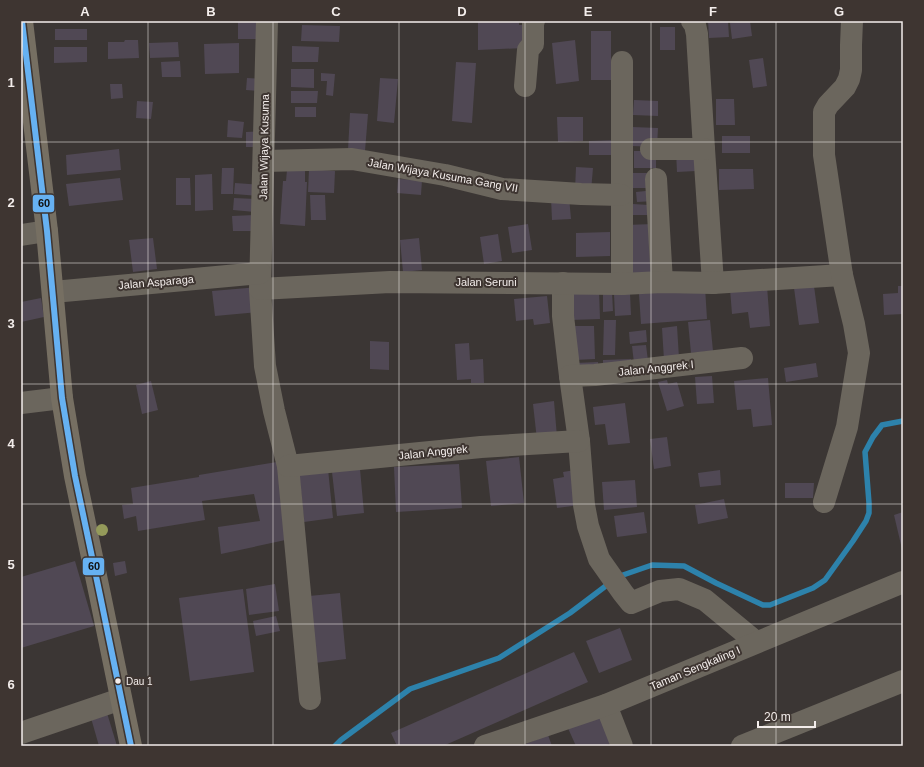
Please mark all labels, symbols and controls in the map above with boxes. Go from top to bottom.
text: A [80,4,90,19]
text: B [206,4,216,19]
text: C [331,4,341,19]
text: D [457,4,467,19]
text: E [584,4,593,19]
text: F [709,4,717,19]
text: G [834,4,844,19]
text: 1 [7,75,15,90]
street label: Jalan Wijaya Kusuma [257,93,271,200]
street label: Jalan Wijaya Kusuma Gang VII [367,156,519,194]
line badge: 60 [32,194,55,213]
text: 2 [7,195,15,210]
text: 60 [38,197,50,209]
street label: Jalan Asparaga [118,273,195,291]
street label: Jalan Seruni [455,276,517,288]
text: 3 [7,316,15,331]
street label: Jalan Anggrek I [618,358,694,378]
text: 4 [7,436,15,451]
street label: Jalan Anggrek [398,442,469,462]
text: 5 [7,557,15,572]
line badge: 60 [82,557,105,576]
text: 60 [88,560,100,572]
street label: Taman Sengkaling I [648,644,742,692]
marker: Dau 1 [113,676,123,686]
place label: Dau 1 [126,676,153,687]
text: 6 [7,677,15,692]
scale bar [758,703,815,729]
text: 20 m [764,710,791,724]

